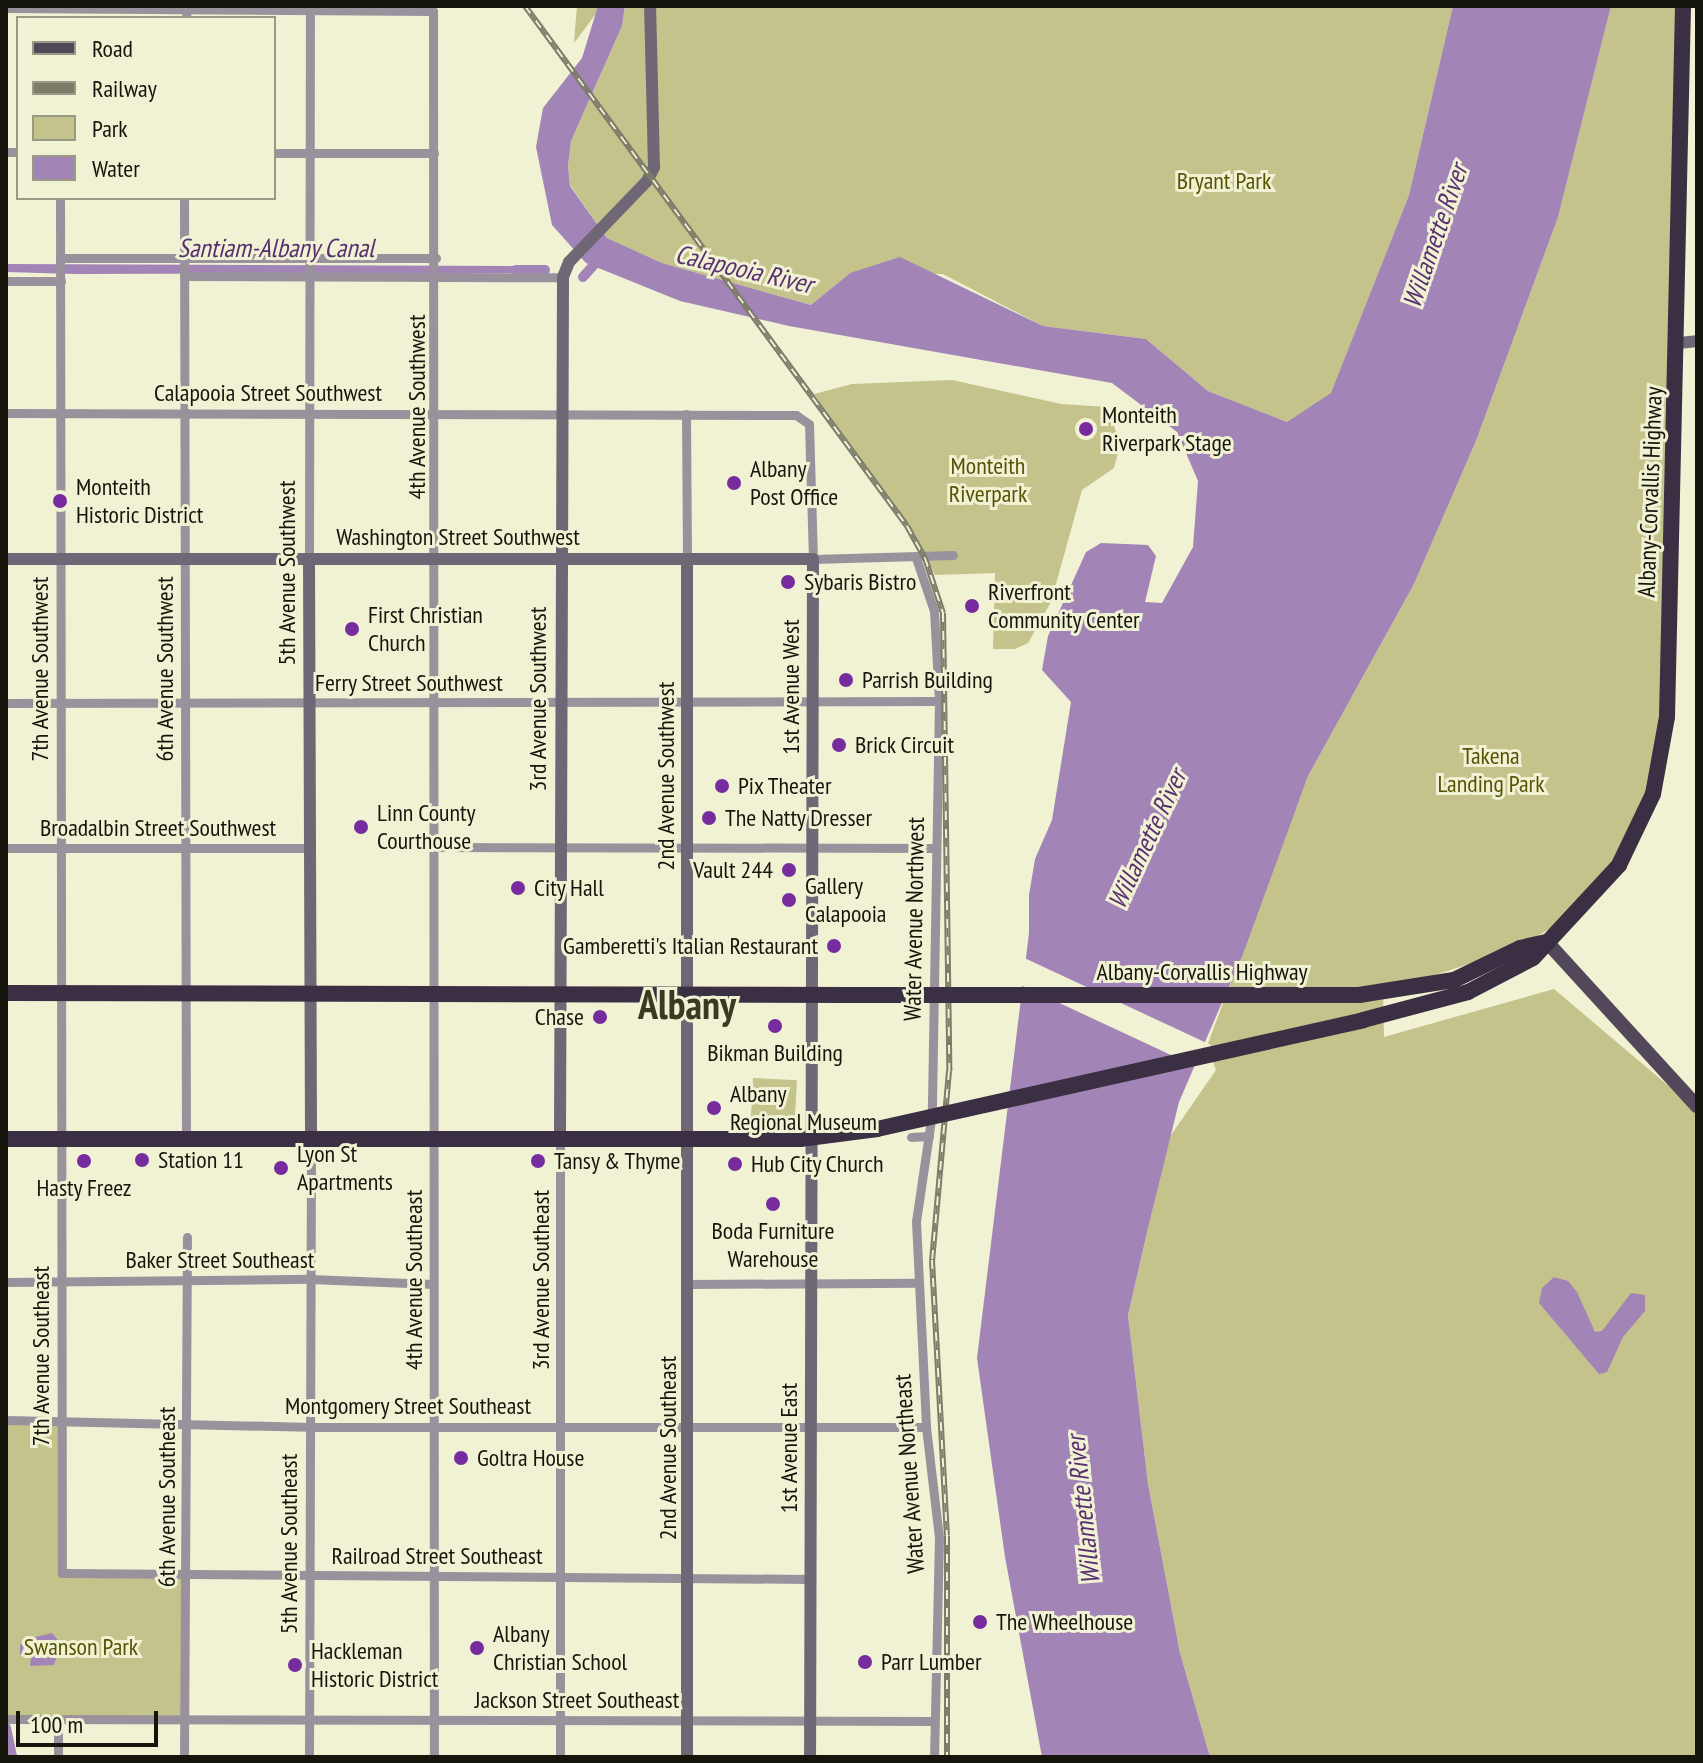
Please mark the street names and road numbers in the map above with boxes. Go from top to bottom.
street label: 4th Avenue Southwest [403,314,431,500]
street label: Calapooia Street Southwest [154,379,382,407]
street label: Albany-Corvallis Highway [1632,386,1668,598]
street label: 5th Avenue Southwest [273,480,301,666]
street label: Washington Street Southwest [336,523,580,551]
street label: 7th Avenue Southwest [26,576,54,762]
street label: 6th Avenue Southwest [151,576,179,762]
street label: 3rd Avenue Southwest [524,606,552,792]
street label: 1st Avenue West [777,619,805,755]
street label: Ferry Street Southwest [315,669,503,697]
street label: 2nd Avenue Southwest [652,681,680,871]
street label: Broadalbin Street Southwest [40,814,276,842]
street label: Water Avenue Northwest [898,816,930,1022]
street label: Albany-Corvallis Highway [1096,958,1308,986]
street label: 4th Avenue Southeast [400,1189,428,1371]
street label: 3rd Avenue Southeast [527,1189,555,1371]
street label: Baker Street Southeast [126,1246,314,1274]
street label: 7th Avenue Southeast [27,1265,55,1447]
street label: 2nd Avenue Southeast [654,1355,682,1541]
street label: Water Avenue Northeast [888,1373,930,1575]
street label: 1st Avenue East [775,1383,803,1513]
street label: Montgomery Street Southeast [285,1392,531,1420]
street label: 6th Avenue Southeast [153,1406,181,1588]
street label: 5th Avenue Southeast [275,1453,303,1635]
street label: Railroad Street Southeast [331,1542,543,1570]
street label: Jackson Street Southeast [475,1686,679,1714]

